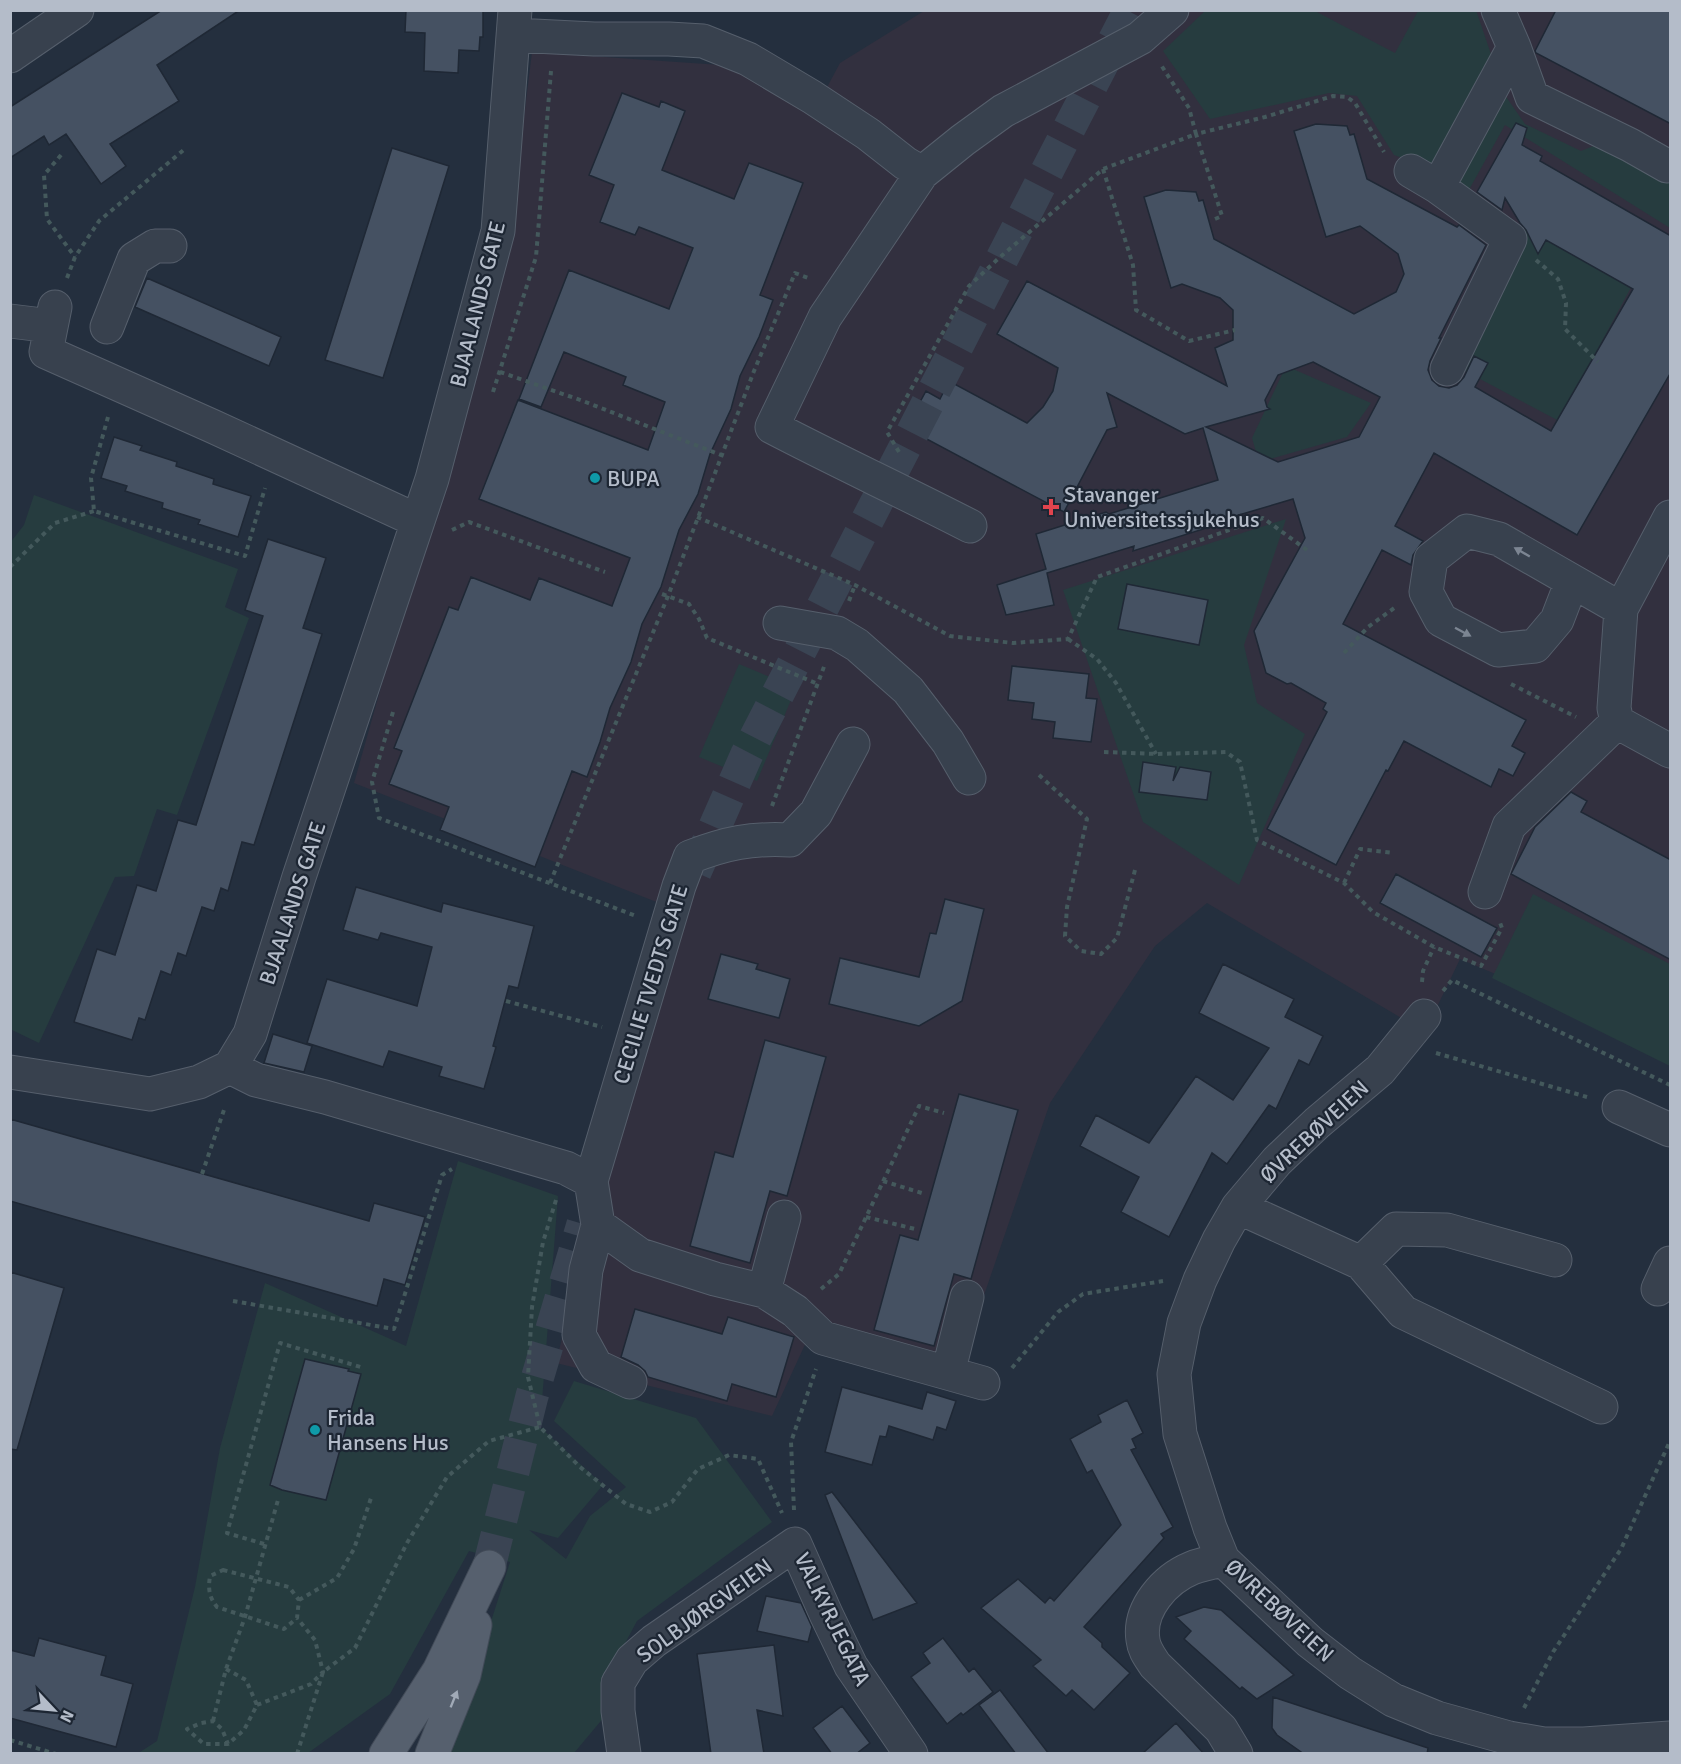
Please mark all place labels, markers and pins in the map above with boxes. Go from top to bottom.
place label: BUPA [607,465,660,492]
marker: BUPA [588,471,602,485]
place label: Stavanger Universitetssjukehus [1064,481,1260,533]
marker: Stavanger Universitetssjukehus [1042,498,1060,516]
place label: Frida Hansens Hus [327,1404,449,1456]
marker: Frida Hansens Hus [308,1423,322,1437]

